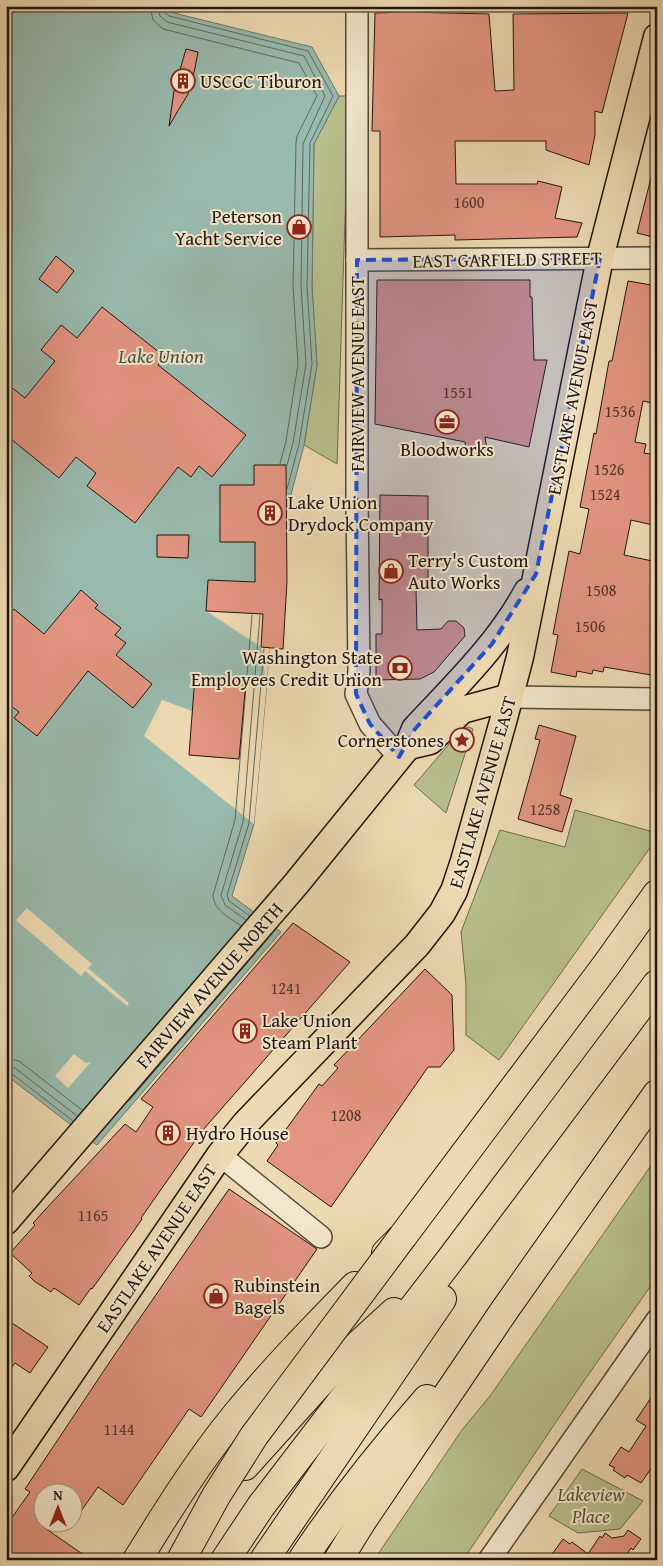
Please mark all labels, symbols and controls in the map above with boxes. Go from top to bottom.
place label: USCGC Tiburon [200,67,322,95]
building icon: USCGC Tiburon [170,68,196,94]
house number: 1600 [454,190,485,214]
place label: Peterson Yacht Service [175,202,282,252]
shop icon: Peterson Yacht Service [286,214,312,240]
street label: EAST GARFIELD STREET [412,243,602,275]
street label: FAIRVIEW AVENUE EAST [343,276,371,472]
street label: EASTLAKE AVENUE EAST [539,296,605,497]
water label: Lake Union [117,341,204,370]
house number: 1551 [443,380,473,404]
house number: 1536 [605,399,636,423]
office icon: Bloodworks [434,409,460,435]
place label: Bloodworks [400,435,494,463]
house number: 1526 [594,457,625,481]
house number: 1524 [590,482,621,506]
place label: Lake Union Drydock Company [288,488,434,538]
building icon: Lake Union Drydock Company [257,500,283,526]
place label: Terry's Custom Auto Works [408,546,529,596]
shop icon: Terry's Custom Auto Works [378,558,404,584]
house number: 1508 [586,578,617,602]
house number: 1506 [575,614,606,638]
place label: Washington State Employees Credit Union [191,643,382,693]
bank icon: Washington State Employees Credit Union [387,655,413,681]
street label: EASTLAKE AVENUE EAST [441,692,523,891]
place label: Cornerstones [338,726,444,754]
place icon: Cornerstones [449,727,475,753]
house number: 1258 [530,797,561,821]
street label: FAIRVIEW AVENUE NORTH [129,896,289,1074]
house number: 1241 [271,976,301,1000]
place label: Lake Union Steam Plant [262,1006,358,1056]
building icon: Lake Union Steam Plant [232,1018,258,1044]
house number: 1208 [331,1103,362,1127]
place label: Hydro House [186,1119,289,1147]
building icon: Hydro House [155,1120,181,1146]
street label: EASTLAKE AVENUE EAST [89,1157,223,1338]
house number: 1165 [78,1203,108,1227]
place label: Rubinstein Bagels [234,1271,321,1321]
shop icon: Rubinstein Bagels [203,1283,229,1309]
house number: 1144 [104,1417,135,1441]
park label: Lakeview Place [556,1480,625,1530]
north arrow [32,1484,82,1534]
text: N [53,1485,63,1505]

